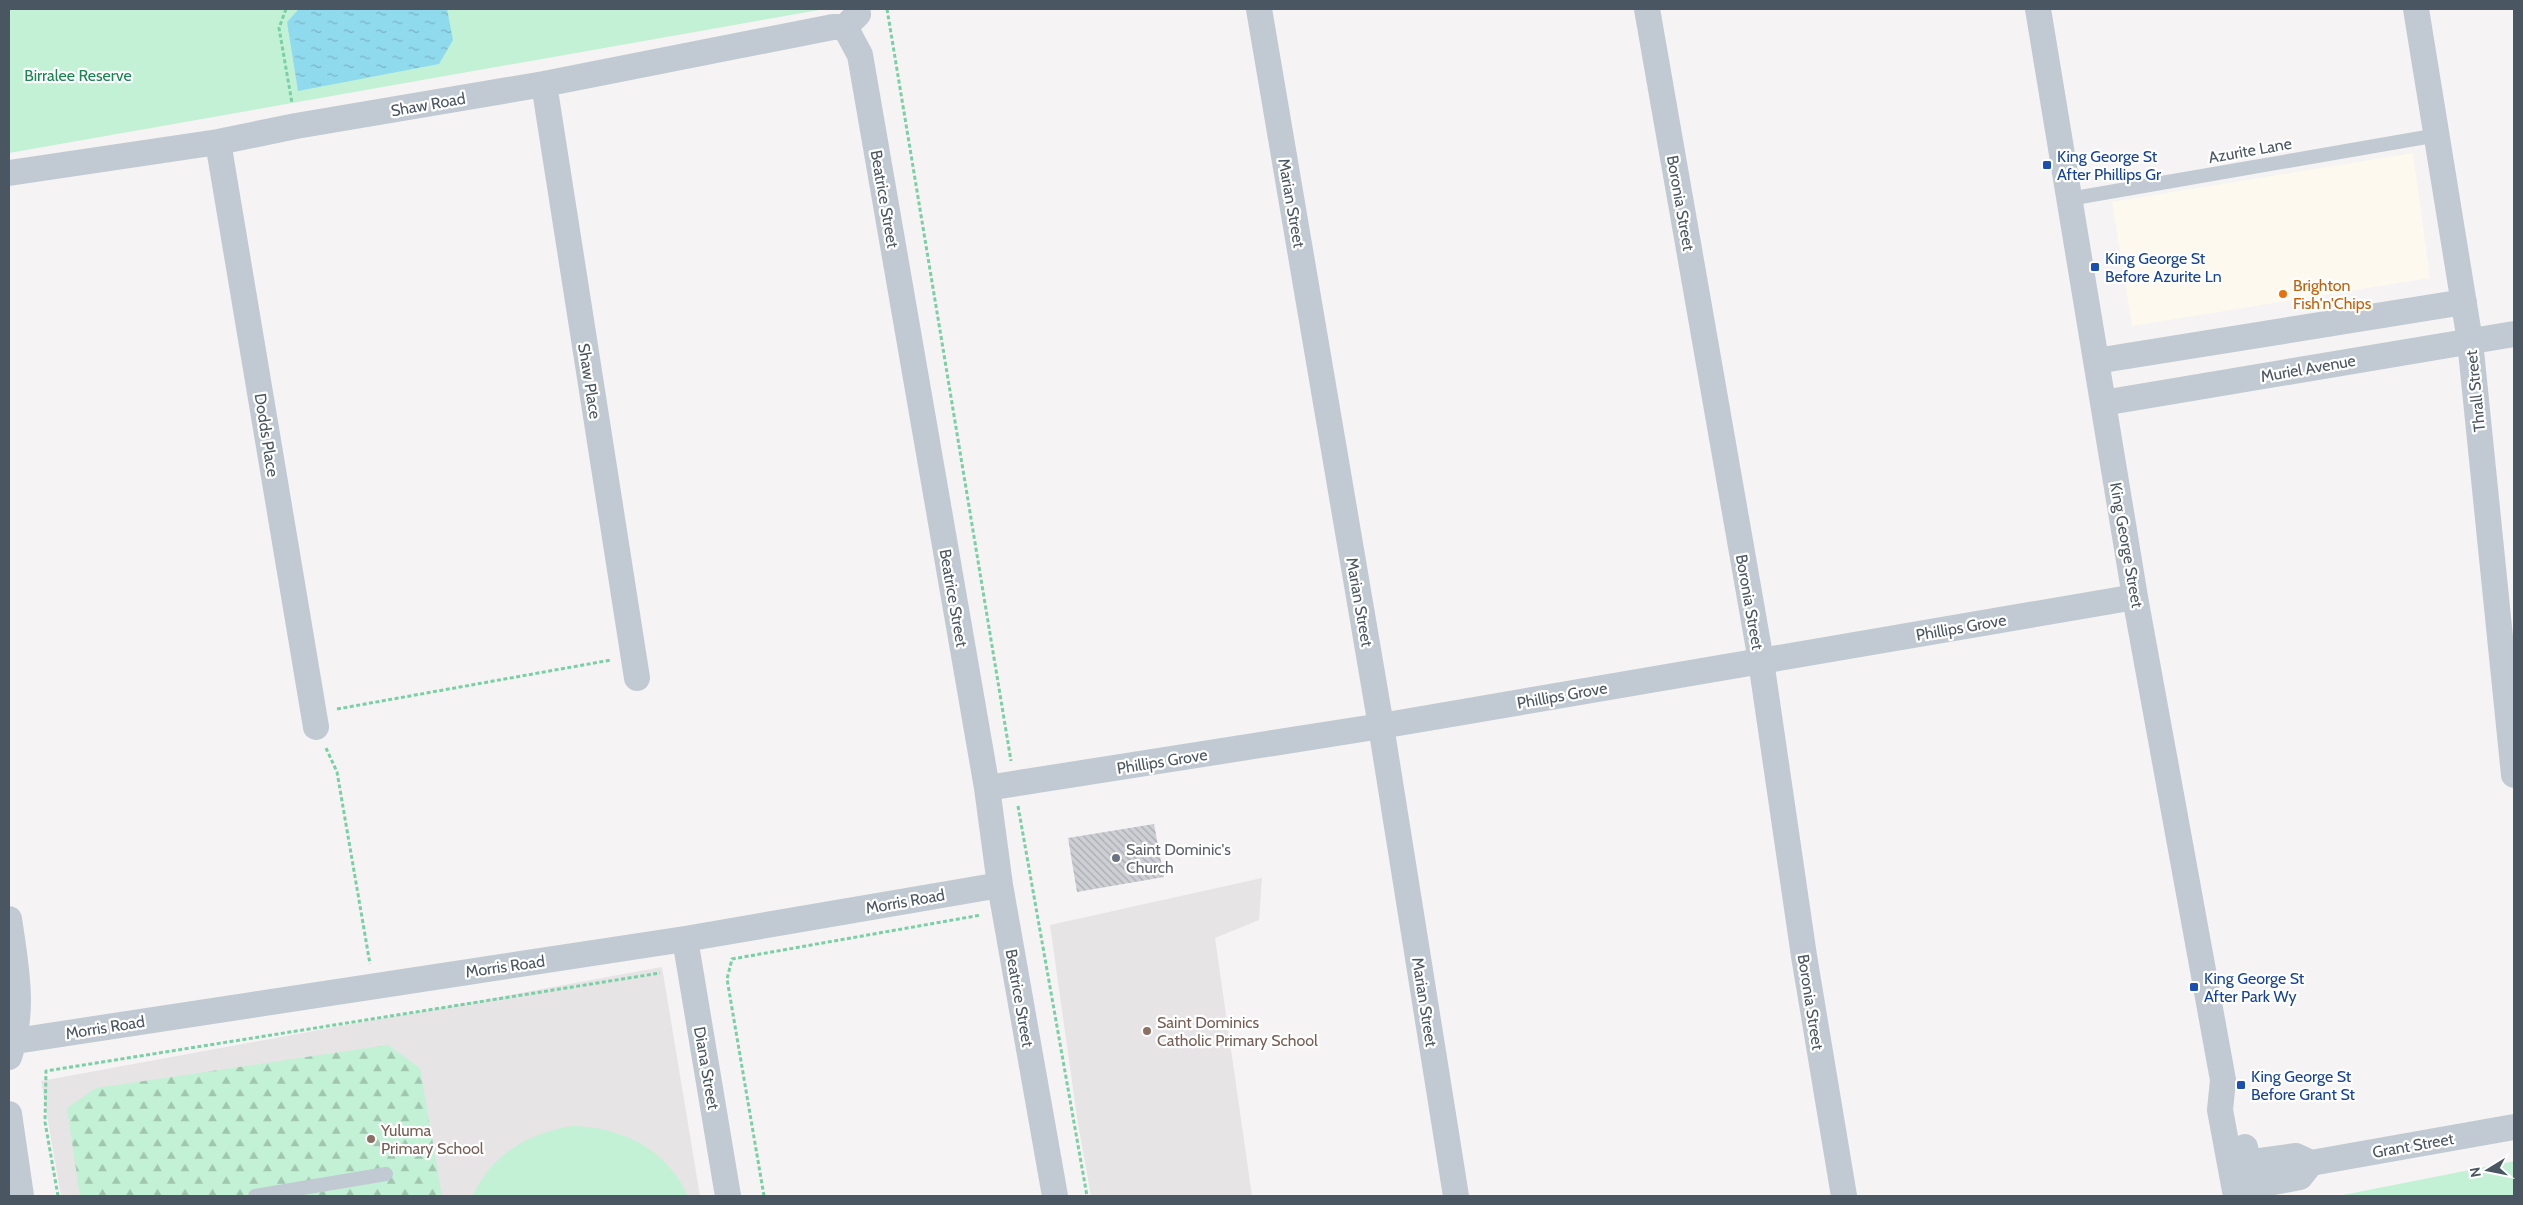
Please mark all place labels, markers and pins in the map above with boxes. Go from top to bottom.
place label: King George St After Phillips Gr [2057,147,2162,184]
marker: King George St After Phillips Gr [2041,159,2053,171]
place label: King George St Before Azurite Ln [2105,249,2222,286]
marker: King George St Before Azurite Ln [2089,261,2101,273]
place label: Brighton Fish'n'Chips [2293,276,2372,313]
marker: Brighton Fish'n'Chips [2277,288,2289,300]
place label: Saint Dominic's Church [1126,840,1231,877]
marker: Saint Dominic's Church [1110,852,1122,864]
place label: King George St After Park Wy [2204,969,2305,1006]
marker: King George St After Park Wy [2188,981,2200,993]
place label: Saint Dominics Catholic Primary School [1157,1013,1318,1050]
marker: Saint Dominics Catholic Primary School [1141,1025,1153,1037]
place label: King George St Before Grant St [2251,1067,2356,1104]
marker: King George St Before Grant St [2235,1079,2247,1091]
place label: Yuluma Primary School [380,1121,484,1158]
marker: Yuluma Primary School [365,1133,377,1145]

